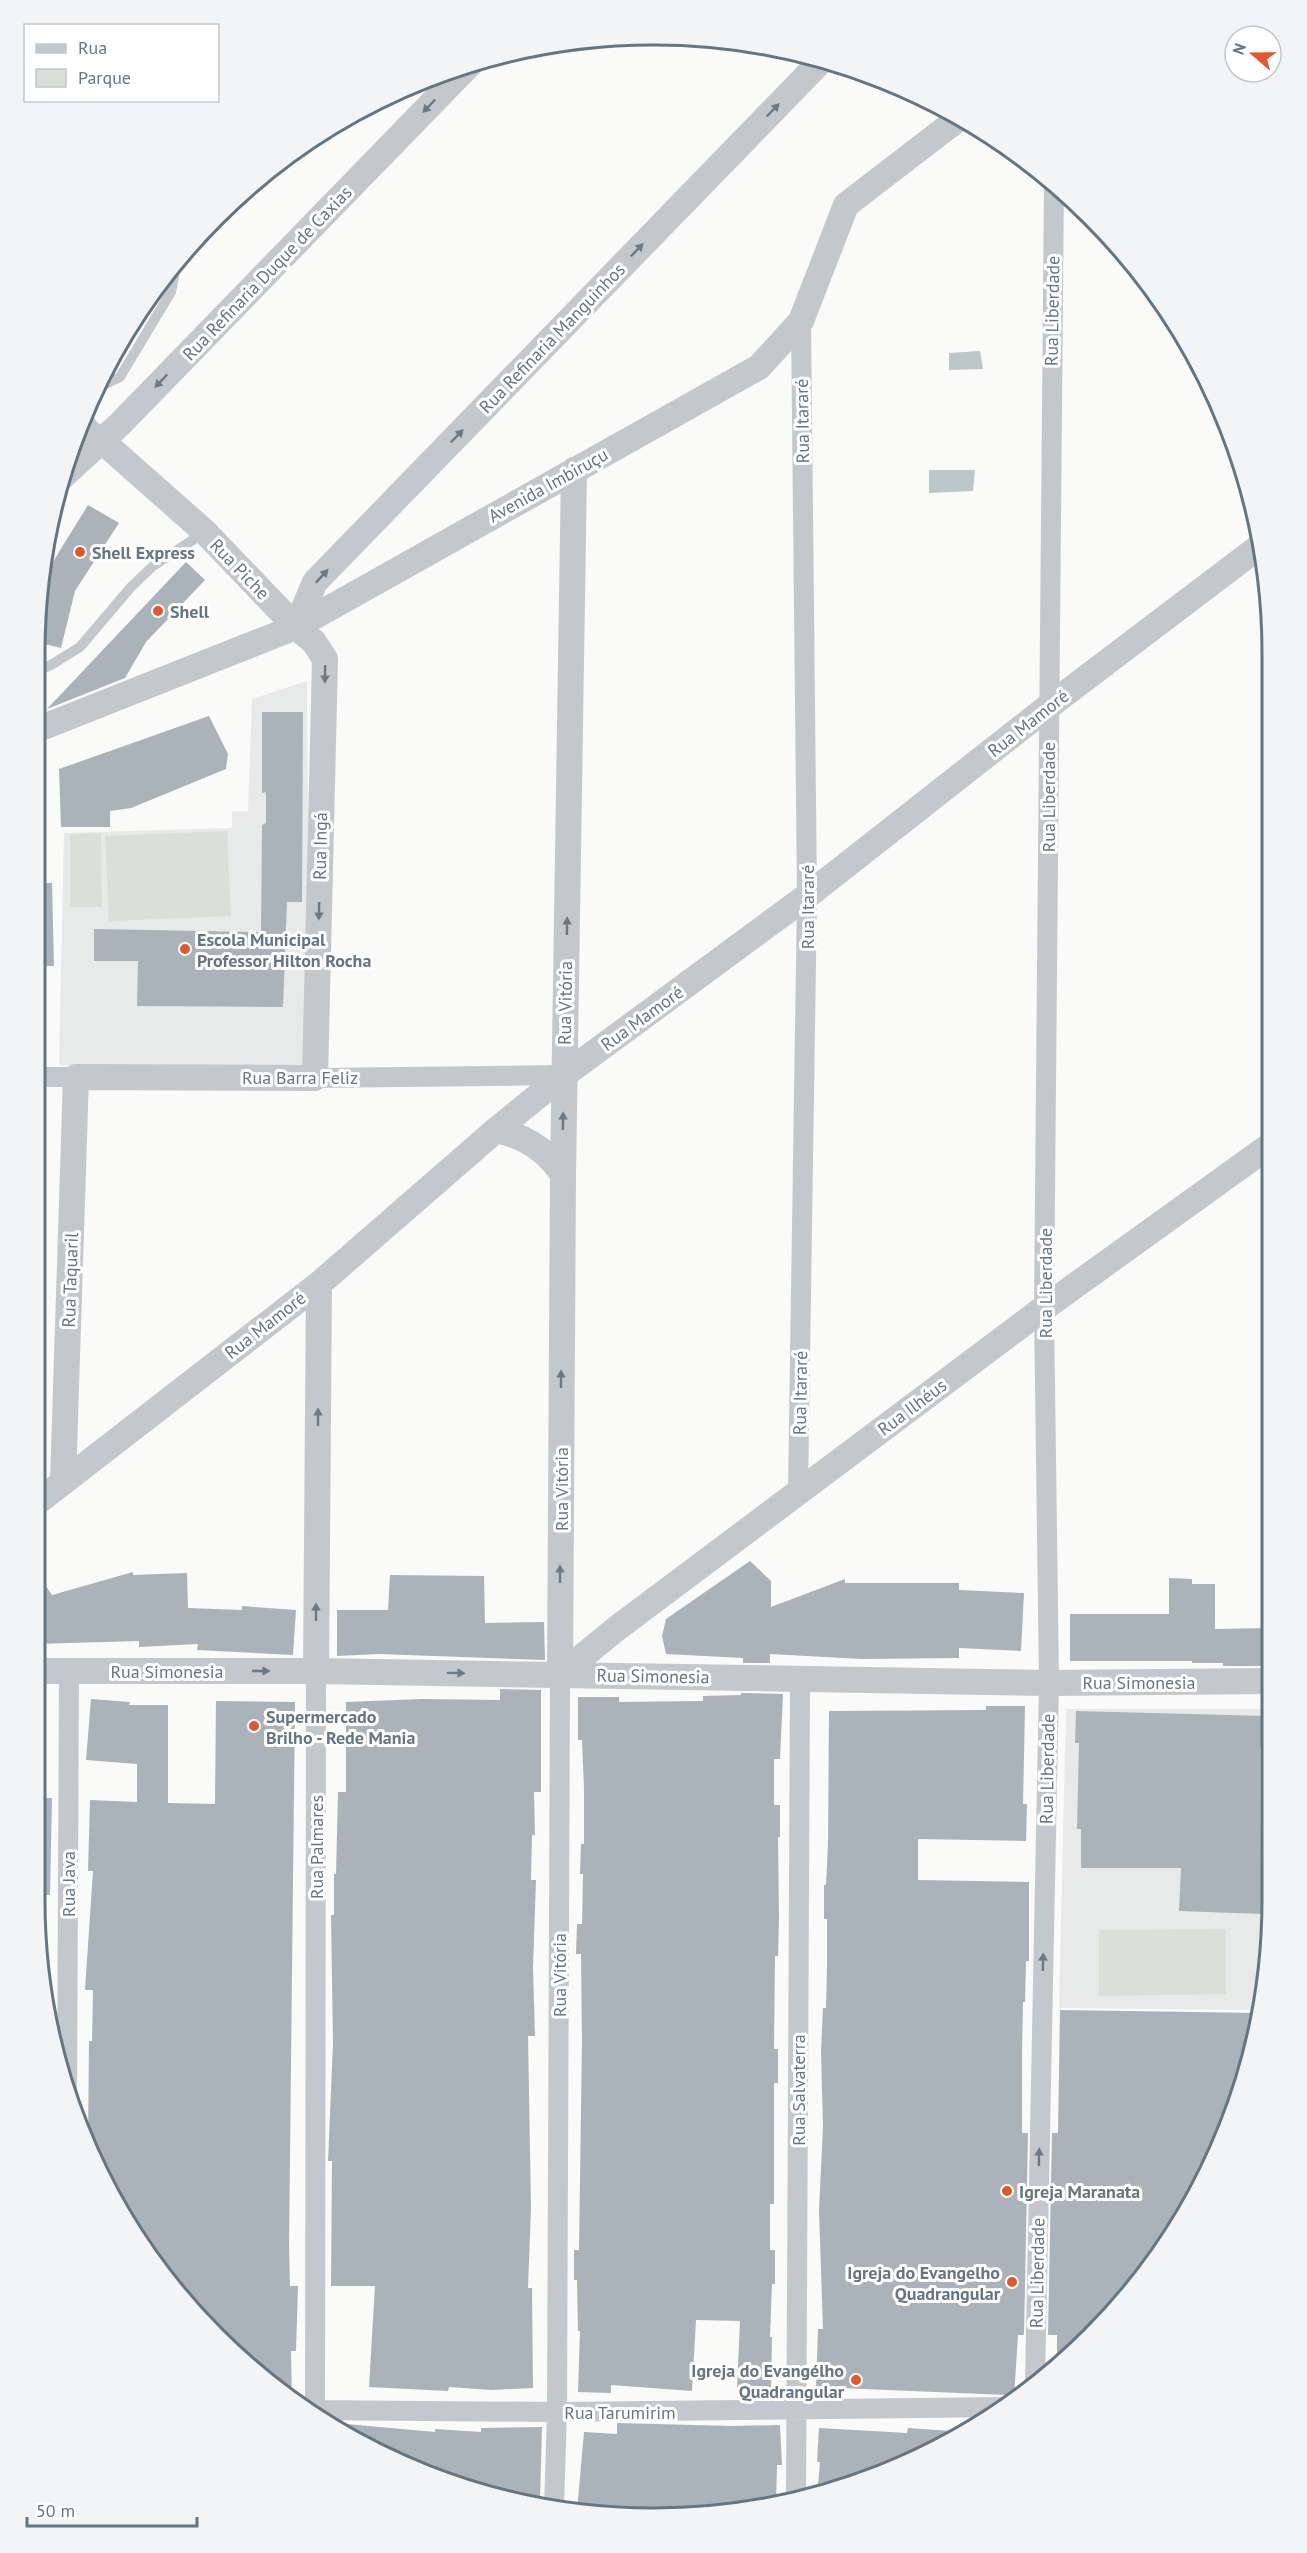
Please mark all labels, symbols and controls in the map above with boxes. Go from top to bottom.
legend [24,24,219,102]
north arrow [1223,24,1283,84]
text: Rua [78,36,107,59]
text: N [1228,41,1250,57]
text: Parque [78,66,131,89]
one-way arrow [422,98,436,113]
one-way arrow [765,104,779,118]
street label: Rua Refinaria Duque de Caxias [177,181,357,365]
one-way arrow [630,243,644,258]
street label: Rua Liberdade [1040,256,1064,366]
street label: Rua Refinaria Manguinhos [474,258,630,418]
one-way arrow [155,374,169,388]
street label: Rua Itararé [790,379,814,463]
one-way arrow [450,429,464,443]
street label: Avenida Imbiruçu [484,443,612,527]
street label: Rua Piche [205,534,275,604]
place label: Shell Express [92,541,195,564]
marker: Shell Express [73,545,87,559]
one-way arrow [315,568,329,583]
place label: Shell [170,600,210,623]
marker: Shell [151,604,165,618]
one-way arrow [320,664,329,683]
street label: Rua Mamoré [983,684,1073,762]
street label: Rua Liberdade [1037,742,1060,852]
street label: Rua Ingá [308,812,332,880]
street label: Rua Itararé [796,865,819,949]
one-way arrow [314,901,324,920]
one-way arrow [562,917,571,936]
place label: Escola Municipal Professor Hilton Rocha [197,928,371,972]
marker: Escola Municipal Professor Hilton Rocha [178,942,192,956]
street label: Rua Vitória [553,961,577,1045]
street label: Rua Mamoré [596,980,688,1056]
street label: Rua Barra Feliz [242,1066,358,1089]
one-way arrow [559,1112,568,1131]
street label: Rua Liberdade [1034,1228,1057,1338]
street label: Rua Taquaril [57,1231,83,1328]
street label: Rua Mamoré [220,1286,310,1364]
street label: Rua Itararé [788,1351,812,1435]
one-way arrow [556,1370,566,1389]
street label: Rua Ilhéus [873,1374,951,1440]
one-way arrow [313,1408,323,1427]
street label: Rua Vitória [550,1447,573,1531]
one-way arrow [555,1565,565,1584]
one-way arrow [311,1603,321,1622]
street label: Rua Simonesia [111,1660,223,1683]
street label: Rua Simonesia [596,1664,710,1688]
one-way arrow [252,1666,271,1676]
one-way arrow [447,1668,466,1678]
street label: Rua Simonesia [1083,1671,1195,1694]
place label: Supermercado Brilho - Rede Mania [266,1705,415,1749]
street label: Rua Liberdade [1035,1714,1059,1824]
marker: Supermercado Brilho - Rede Mania [247,1719,261,1733]
street label: Rua Palmares [305,1795,328,1899]
street label: Rua Java [57,1851,80,1917]
street label: Rua Vitória [548,1933,571,2017]
one-way arrow [1039,1953,1048,1972]
street label: Rua Salvaterra [787,2034,810,2146]
one-way arrow [1035,2148,1044,2167]
place label: Igreja Maranata [1019,2180,1140,2203]
marker: Igreja Maranata [1000,2184,1014,2198]
street label: Rua Liberdade [1025,2218,1049,2328]
place label: Igreja do Evangelho Quadrangular [847,2261,1001,2305]
marker: Igreja do Evangelho Quadrangular [1005,2275,1019,2289]
place label: Igreja do Evangélho Quadrangular [691,2359,845,2403]
marker: Igreja do Evangélho Quadrangular [849,2373,863,2387]
street label: Rua Tarumirim [564,2401,676,2424]
scale bar [27,2490,196,2528]
text: 50 m [36,2499,75,2522]

